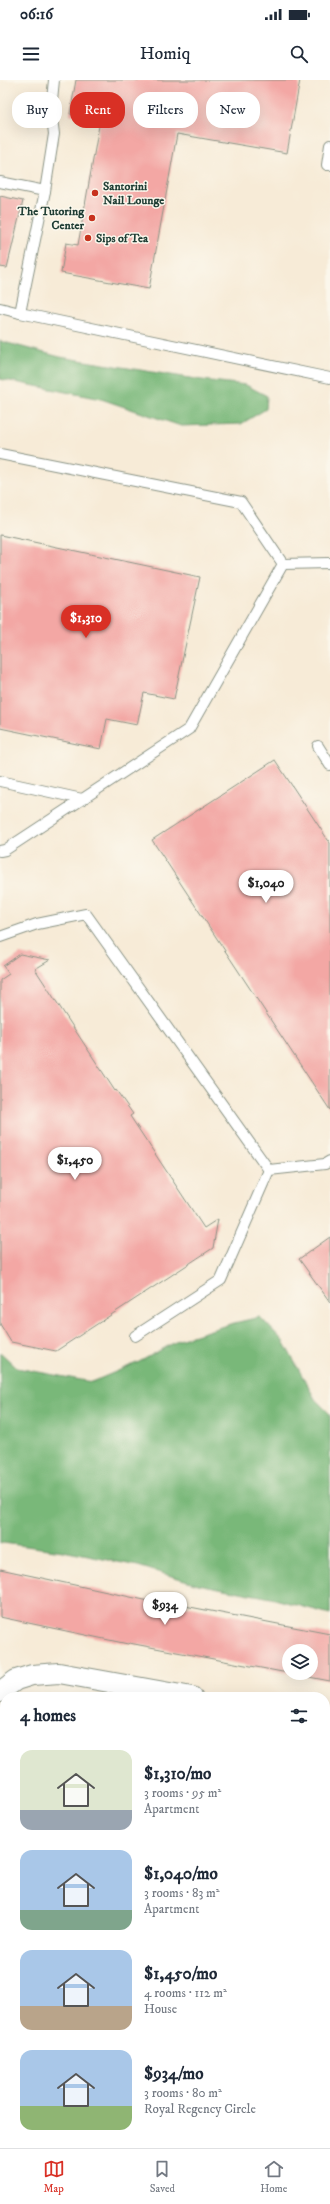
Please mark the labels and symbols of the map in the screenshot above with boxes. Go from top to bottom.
place label: Santorini Nail Lounge [103,179,164,208]
marker: Santorini Nail Lounge [90,188,100,198]
place label: The Tutoring Center [17,204,85,233]
marker: The Tutoring Center [87,213,97,223]
place label: Sips of Tea [96,231,149,246]
marker: Sips of Tea [83,233,93,243]
pin: $1,310 [53,605,119,639]
pin: $1,040 [233,870,299,904]
pin: $1,450 [42,1147,108,1181]
pin: $934 [141,1592,189,1626]

